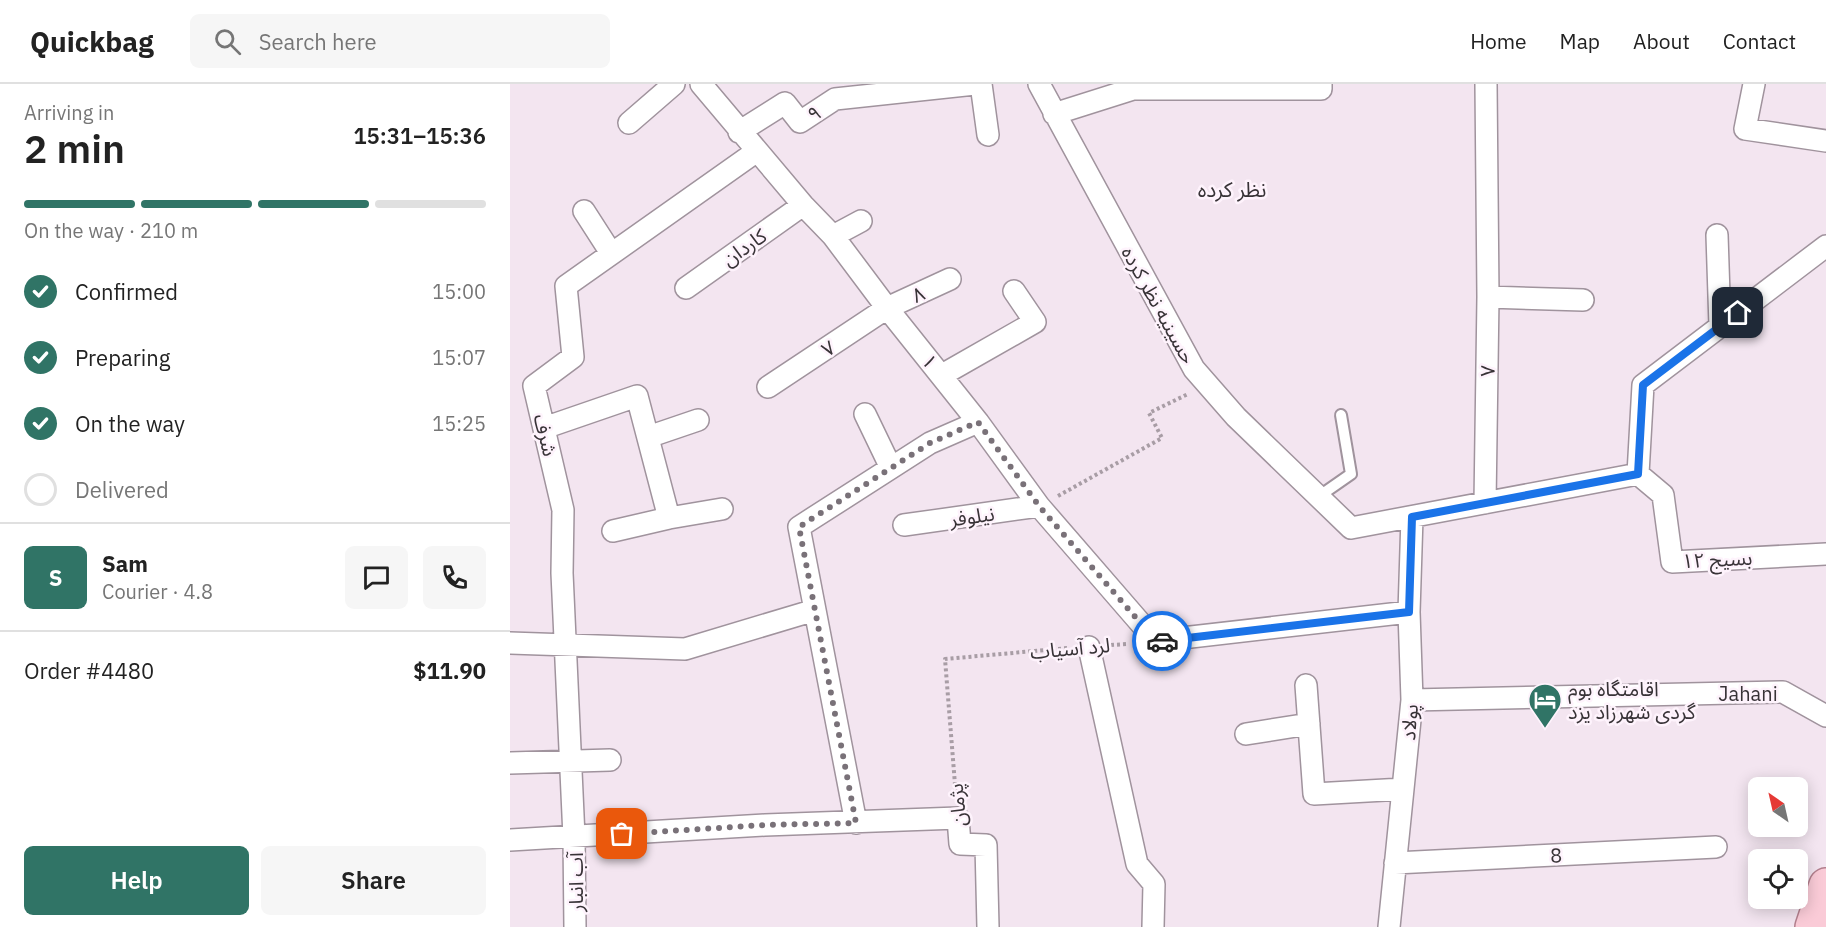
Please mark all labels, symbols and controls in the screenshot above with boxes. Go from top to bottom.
search box [190,14,610,68]
text: Quickbag [30,23,154,60]
icon: search [211,25,244,58]
text: Search here [259,27,377,56]
text: Home [1470,27,1527,55]
text: Map [1560,27,1600,55]
text: About [1633,27,1690,55]
text: Contact [1723,27,1796,55]
text: Arriving in [24,99,114,126]
street label: ۹ [802,99,826,127]
text: 15:31–15:36 [353,121,486,150]
text: 2 min [24,123,125,174]
district label: نظر کرده [1198,175,1266,203]
text: On the way · 210 m [24,217,198,244]
street label: کاردان [716,222,772,272]
street label: حسینیه نظر کرده [1116,241,1202,369]
icon: check [24,275,57,308]
text: Confirmed [75,277,178,306]
text: 15:00 [432,278,486,305]
street label: ۸ [907,279,929,309]
pin [1712,287,1763,338]
icon: home [1721,296,1754,329]
street label: ۷ [816,333,841,362]
icon: check [24,341,57,374]
text: Preparing [75,343,170,372]
text: 15:07 [432,344,486,371]
street label: ۱ [916,348,944,374]
street label: ۷ [1473,364,1501,377]
icon: check [24,407,57,440]
text: On the way [75,409,185,438]
text: 15:25 [432,410,486,437]
street label: شرف [528,411,564,459]
text: Delivered [75,475,169,504]
street label: نیلوفر [947,499,996,533]
street label: بسیج ۱۲ [1681,544,1753,576]
button: chat [345,546,408,609]
button: phone [423,546,486,609]
text: Sam [102,549,148,578]
text: S [49,563,62,592]
text: Courier · 4.8 [102,578,213,605]
courier [1132,611,1192,671]
icon: car [1146,625,1179,658]
street label: لرد آسیاب [1029,631,1111,665]
text: Order #4480 [24,656,154,685]
text: $11.90 [413,656,486,685]
place label: اقامتگاه بوم گردی شهرزاد یزد [1568,675,1696,725]
street label: Jahani [1718,680,1778,707]
hotel icon: اقامتگاه بوم گردی شهرزاد یزد [1527,682,1563,729]
street label: پولاد [1394,703,1424,741]
north arrow [1748,777,1808,837]
map controls [1748,777,1808,909]
street label: پژمان [942,782,972,828]
pin [596,808,647,859]
icon: bag [605,817,638,850]
street label: 8 [1549,841,1563,869]
button: Help [24,846,249,915]
button: Share [261,846,486,915]
button: locate [1748,849,1808,909]
street label: آب انبار [562,851,589,913]

